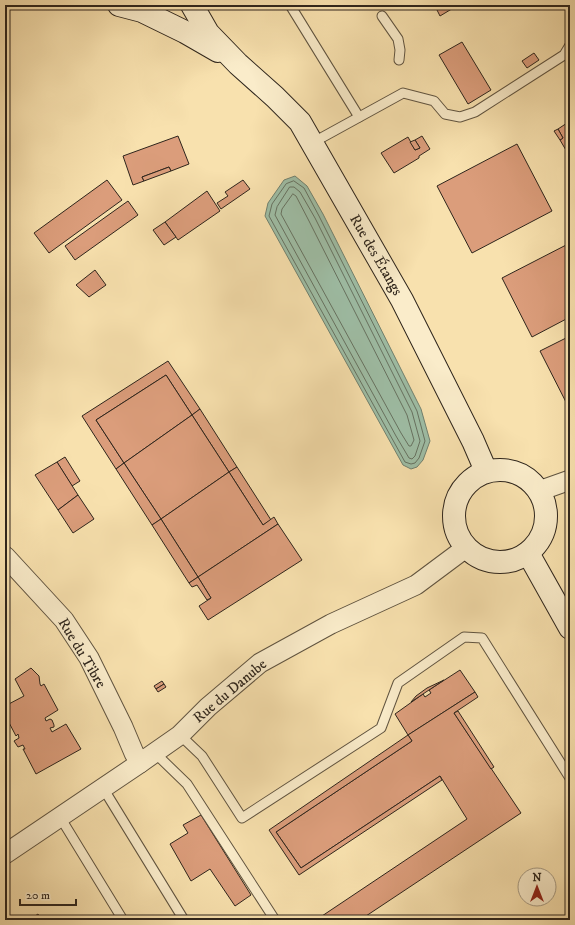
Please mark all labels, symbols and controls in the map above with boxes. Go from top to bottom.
street label: Rue des Étangs [345,211,407,299]
street label: Rue du Tibre [54,614,110,692]
street label: Rue du Danube [189,655,271,727]
north arrow [517,867,557,907]
text: N [532,871,542,885]
scale bar [20,881,76,907]
text: 20 m [26,888,50,903]

